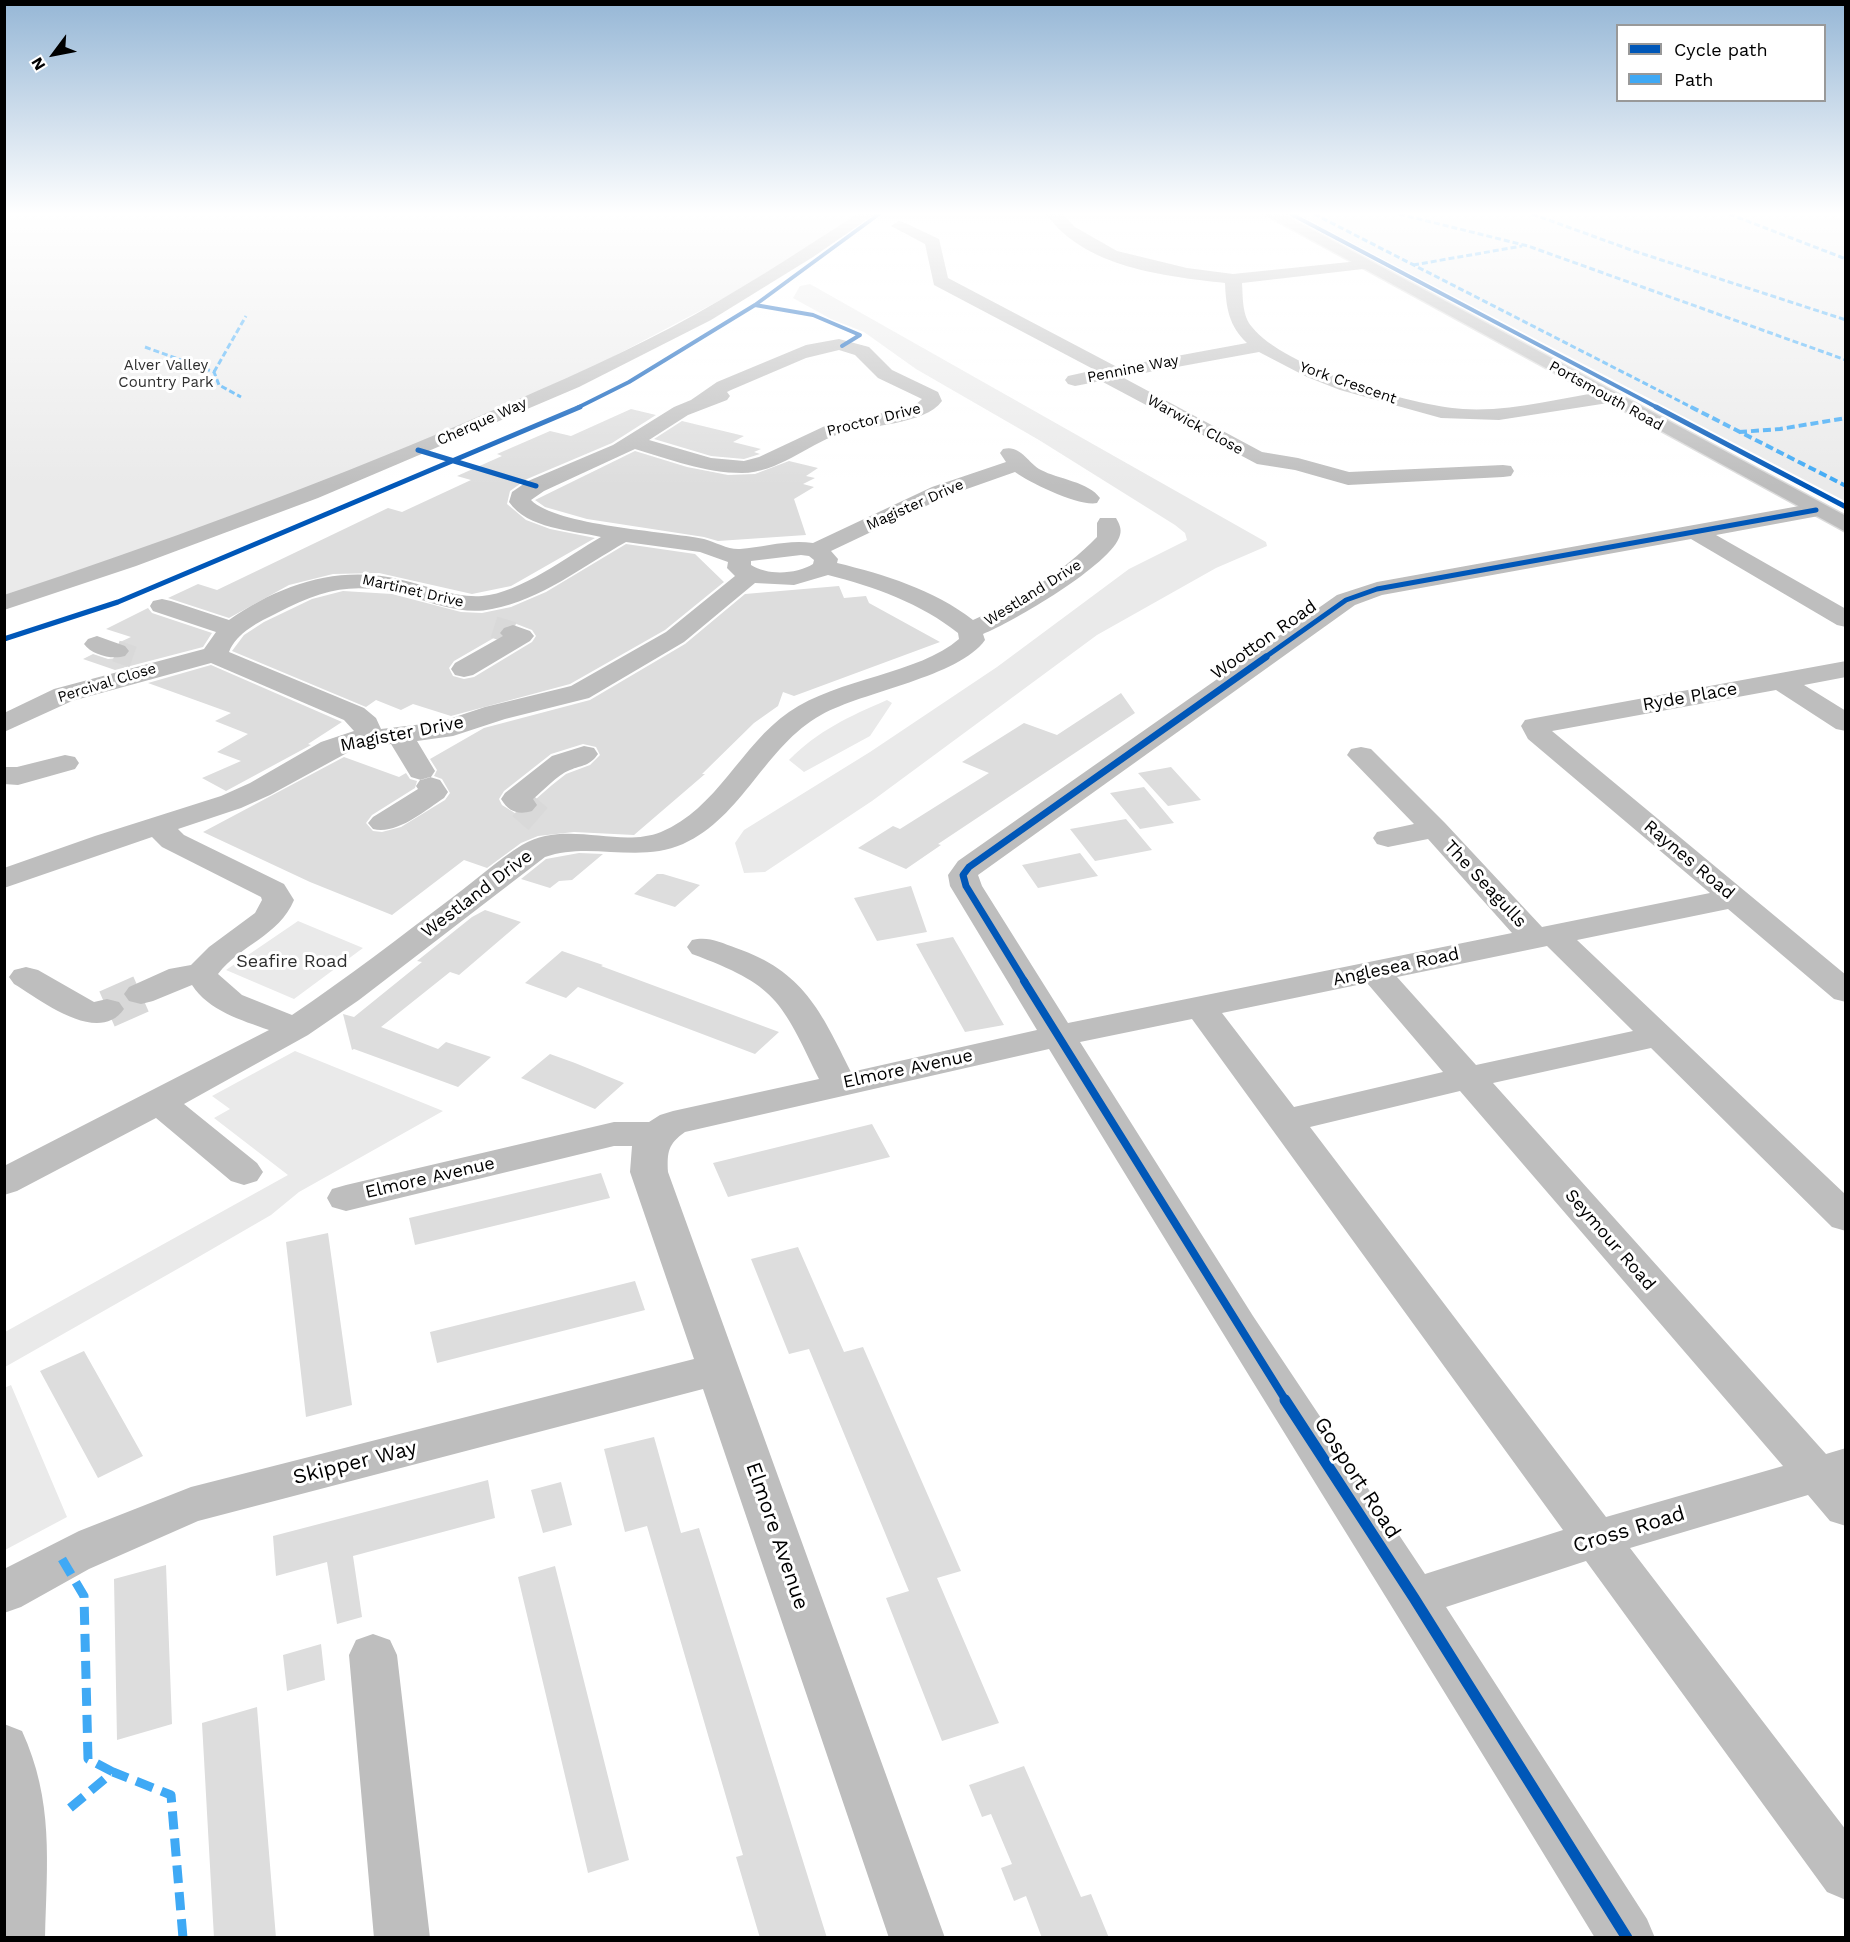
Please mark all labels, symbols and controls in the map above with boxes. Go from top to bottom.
north arrow [24,24,84,84]
legend [1616,24,1826,102]
text: Cycle path [1674,39,1768,60]
text: N [27,54,50,74]
text: Path [1674,69,1714,90]
street label: Pennine Way [1086,351,1180,387]
park label: Alver Valley Country Park [118,357,214,392]
street label: Portsmouth Road [1546,357,1666,435]
street label: York Crescent [1297,358,1399,408]
street label: Warwick Close [1144,391,1246,459]
street label: Cherque Way [434,394,530,450]
street label: Proctor Drive [825,400,923,440]
street label: Magister Drive [864,476,966,534]
street label: Westland Drive [981,556,1085,630]
street label: Martinet Drive [361,571,465,611]
street label: Wootton Road [1207,596,1321,684]
street label: Percival Close [56,659,158,707]
street label: Ryde Place [1641,678,1739,716]
street label: Magister Drive [338,711,466,757]
street label: Raynes Road [1639,816,1739,904]
street label: The Seagulls [1439,836,1531,932]
street label: Westland Drive [417,845,537,943]
street label: Anglesea Road [1331,943,1461,991]
park label: Seafire Road [236,951,348,973]
street label: Elmore Avenue [841,1045,975,1093]
street label: Elmore Avenue [363,1153,497,1203]
street label: Seymour Road [1560,1185,1660,1295]
street label: Gosport Road [1308,1413,1406,1543]
street label: Skipper Way [291,1435,419,1491]
street label: Elmore Avenue [740,1459,814,1613]
street label: Cross Road [1570,1501,1688,1559]

